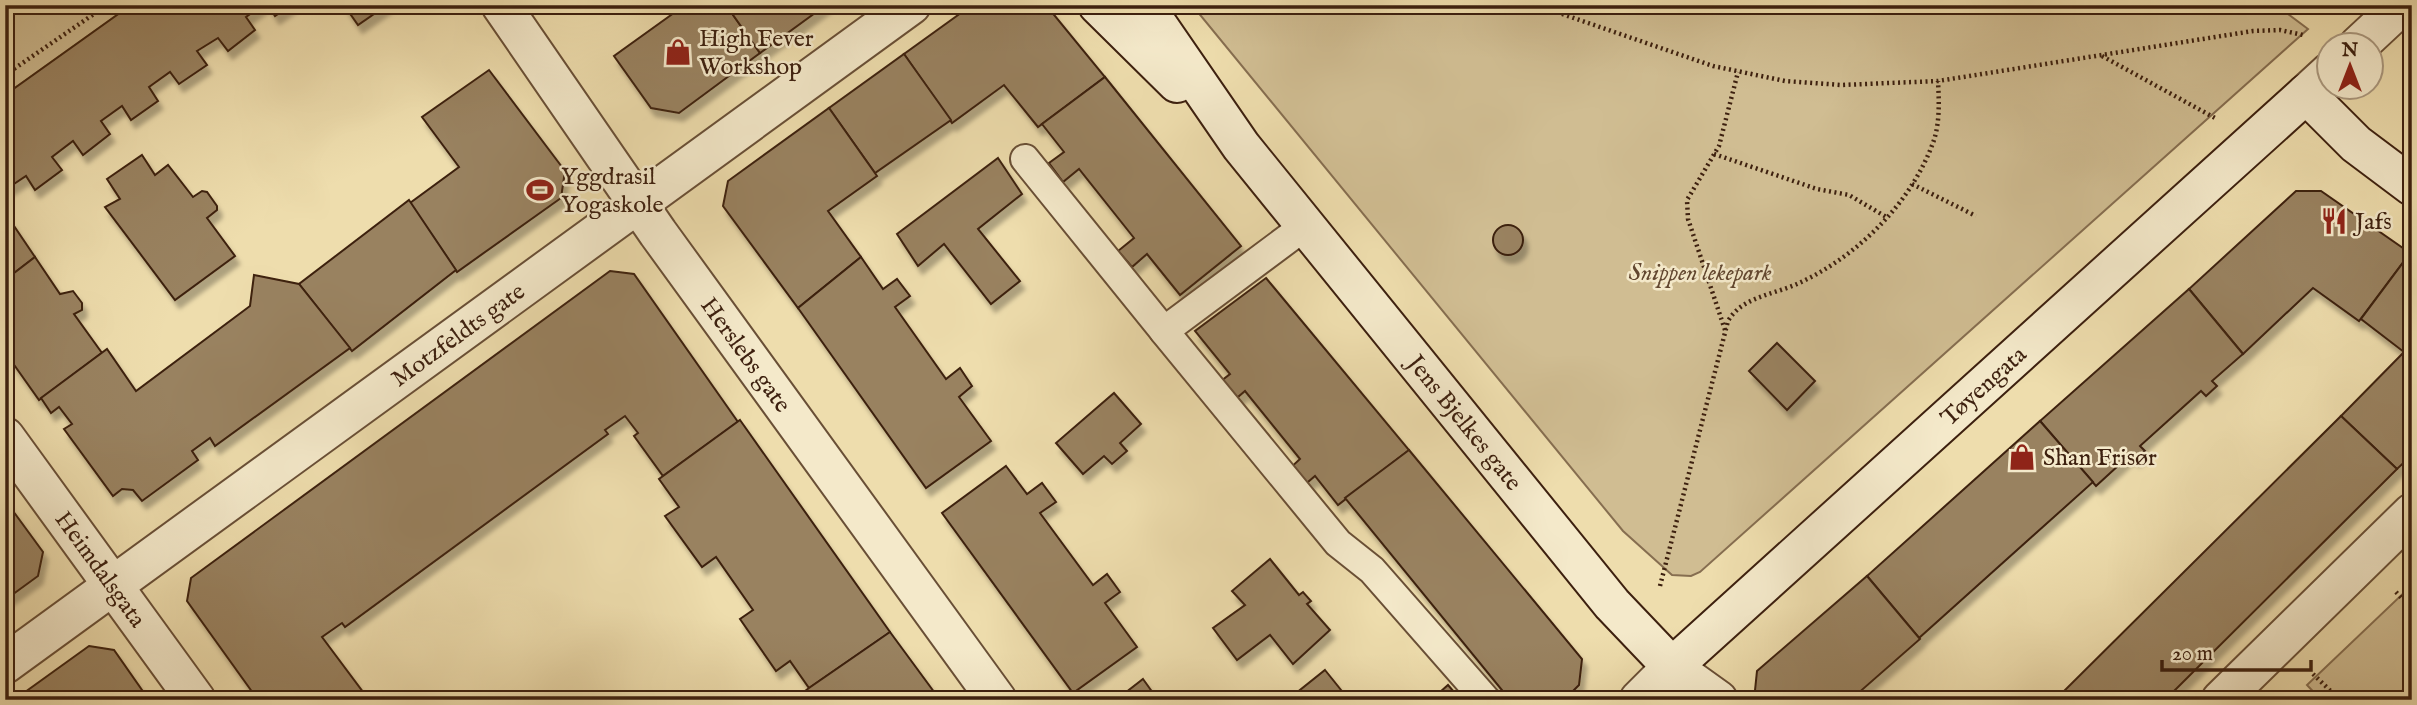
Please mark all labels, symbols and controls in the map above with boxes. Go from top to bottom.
place label: High Fever Workshop [699,24,814,83]
north arrow [2316,32,2386,102]
shop icon: High Fever Workshop [663,37,693,67]
text: N [2341,39,2359,63]
place label: Yggdrasil Yogaskole [561,162,664,221]
sports icon: Yggdrasil Yogaskole [525,175,555,205]
restaurant icon: Jafs [2319,206,2349,236]
place label: Jafs [2352,207,2392,238]
park label: Snippen lekepark [1628,258,1772,289]
street label: Motzfeldts gate [386,277,532,395]
street label: Herslebs gate [693,292,797,419]
street label: Tøyengata [1935,340,2034,434]
street label: Jens Bjelkes gate [1398,347,1528,498]
shop icon: Shan Frisør [2007,442,2037,472]
place label: Shan Frisør [2043,443,2157,474]
street label: Heimdalsgata [47,505,153,635]
scale bar [2162,628,2310,672]
text: 20 m [2172,641,2213,668]

